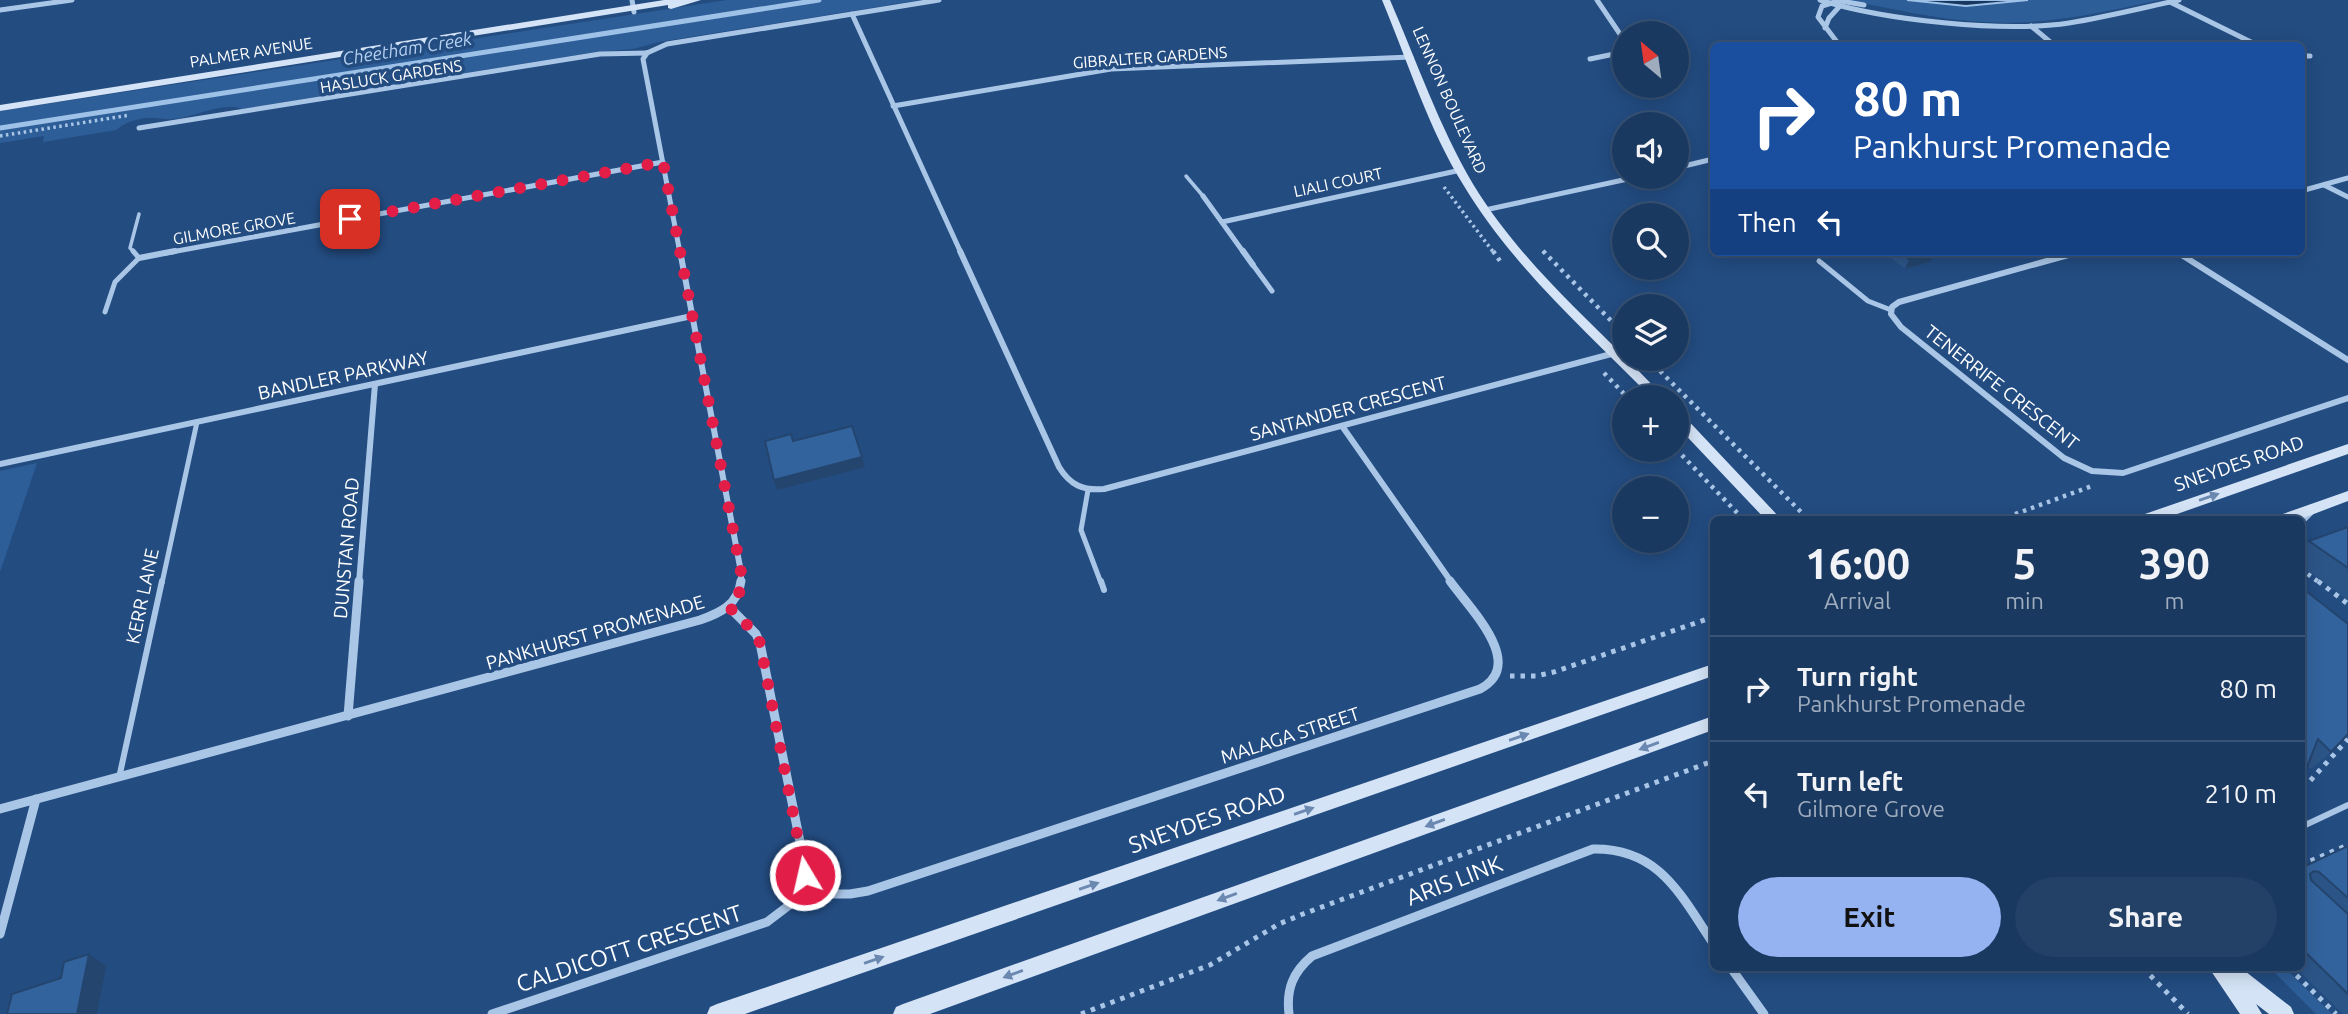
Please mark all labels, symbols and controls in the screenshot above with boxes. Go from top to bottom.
north arrow [1612,21,1689,98]
map controls [1612,21,1689,553]
street label: LENNON BOULEVARD [1409,24,1491,176]
water label: Cheetham Creek [341,28,474,68]
street label: PALMER AVENUE [188,33,314,71]
street label: GIBRALTER GARDENS [1072,43,1228,71]
street label: HASLUCK GARDENS [319,56,463,96]
icon: right [1738,70,1829,161]
text: 80 m [1853,70,1962,125]
button: sound [1612,112,1689,189]
text: Pankhurst Promenade [1853,128,2172,164]
street label: LIALI COURT [1292,164,1384,200]
pin [320,189,380,249]
icon: arrive [331,200,369,238]
button: search [1612,203,1689,280]
icon: left [1811,203,1849,241]
street label: GILMORE GROVE [172,208,297,248]
text: Then [1738,208,1797,237]
button: layers [1612,294,1689,371]
street label: TENERRIFE CRESCENT [1921,320,2084,454]
street label: BANDLER PARKWAY [256,346,430,404]
street label: SANTANDER CRESCENT [1248,371,1449,445]
button: + [1612,385,1689,462]
street label: SNEYDES ROAD [2171,431,2307,495]
street label: DUNSTAN ROAD [329,476,363,620]
button: − [1612,476,1689,553]
one-way arrow [2198,491,2219,502]
text: 16:00 [1805,540,1910,587]
text: 5 [2013,540,2036,587]
text: 390 [2139,540,2210,587]
street label: KERR LANE [121,546,163,646]
text: Arrival [1824,588,1891,613]
text: min [2005,588,2044,613]
text: m [2164,588,2184,613]
street label: PANKHURST PROMENADE [483,590,707,674]
text: Turn right [1797,662,1918,691]
icon: right [1738,670,1776,708]
text: 80 m [2219,674,2277,703]
text: Pankhurst Promenade [1797,691,2026,716]
street label: MALAGA STREET [1218,702,1363,768]
one-way arrow [1509,731,1530,742]
one-way arrow [1638,741,1659,752]
text: Turn left [1797,767,1903,796]
icon: left [1738,775,1776,813]
text: 210 m [2205,779,2277,808]
street label: SNEYDES ROAD [1125,780,1289,858]
text: Gilmore Grove [1797,796,1945,821]
one-way arrow [1294,805,1315,816]
one-way arrow [1424,817,1445,828]
position arrow [768,838,842,912]
street label: ARIS LINK [1403,850,1505,910]
button: Exit [1738,877,2001,957]
button: Share [2015,877,2277,957]
one-way arrow [1079,880,1100,891]
one-way arrow [1216,892,1237,903]
street label: CALDICOTT CRESCENT [513,900,745,996]
one-way arrow [864,954,885,965]
one-way arrow [1002,969,1023,980]

